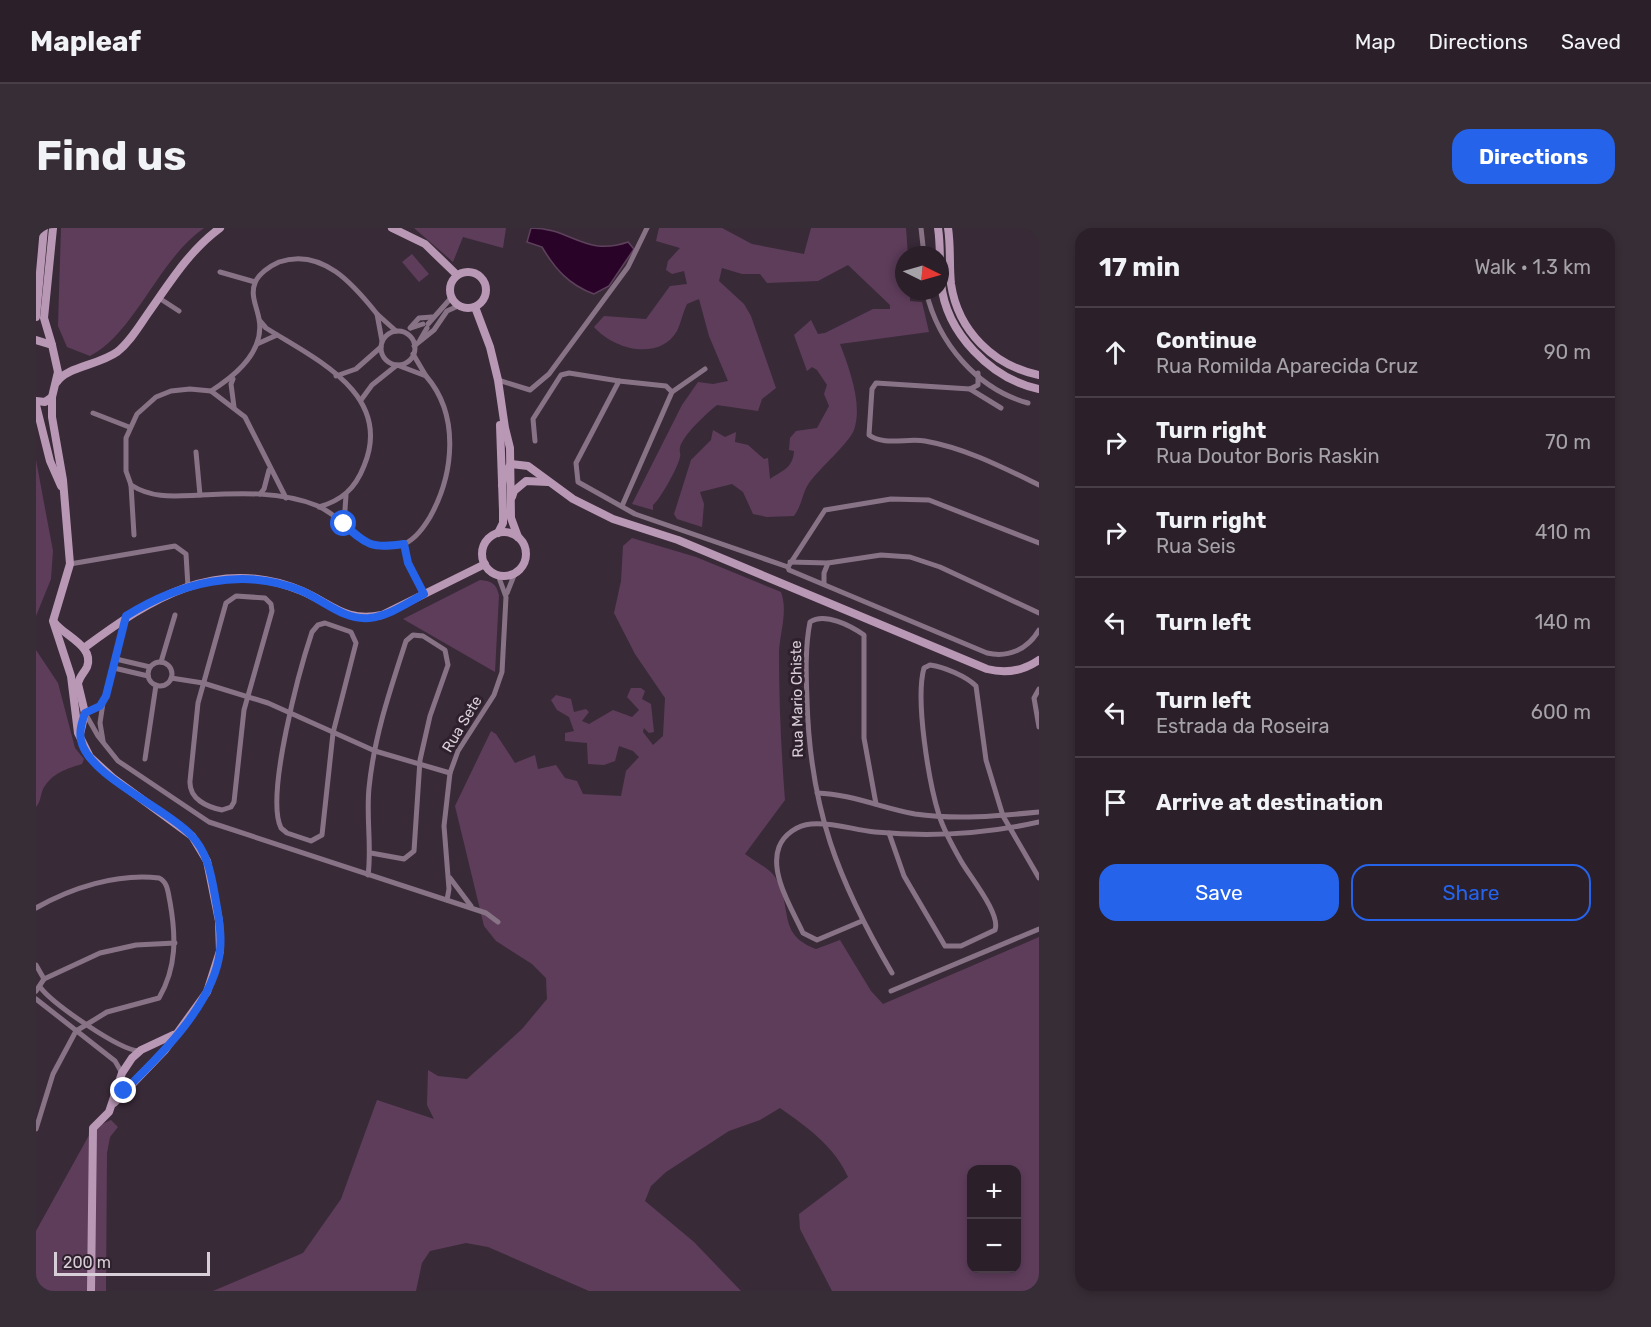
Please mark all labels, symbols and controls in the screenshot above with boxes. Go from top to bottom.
text: Mapleaf [30,25,141,58]
text: Map [1355,29,1396,54]
text: Directions [1429,29,1528,54]
text: Saved [1561,29,1621,54]
button: Directions [1452,129,1615,184]
text: Find us [36,131,187,181]
north arrow [895,246,949,300]
text: 17 min [1099,252,1180,283]
text: Walk · 1.3 km [1474,255,1591,279]
text: Continue [1156,327,1257,354]
icon: ahead [1099,336,1132,369]
text: 90 m [1544,340,1591,364]
text: Rua Romilda Aparecida Cruz [1156,354,1418,378]
text: Turn right [1156,417,1266,444]
icon: right [1099,426,1132,459]
text: 70 m [1545,430,1591,454]
text: Rua Doutor Boris Raskin [1156,444,1380,468]
text: Turn right [1156,507,1266,534]
route start [330,510,356,536]
icon: right [1099,516,1132,549]
text: 410 m [1535,520,1591,544]
text: Rua Seis [1156,534,1236,558]
icon: left [1099,606,1132,639]
text: Turn left [1156,609,1251,636]
text: 140 m [1535,610,1591,634]
street label: Rua Mario Chiste [787,640,807,758]
text: Turn left [1156,687,1251,714]
street label: Rua Sete [438,692,486,756]
icon: left [1099,696,1132,729]
text: 600 m [1531,700,1591,724]
text: Estrada da Roseira [1156,714,1329,738]
icon: arrive [1099,786,1132,819]
text: Arrive at destination [1156,789,1383,816]
button: Save [1099,864,1339,921]
button: Share [1351,864,1591,921]
route end [110,1077,136,1103]
map controls [967,1165,1021,1273]
button: + [967,1165,1021,1219]
button: − [967,1219,1021,1273]
scale bar [54,1249,210,1276]
text: 200 m [63,1253,111,1272]

